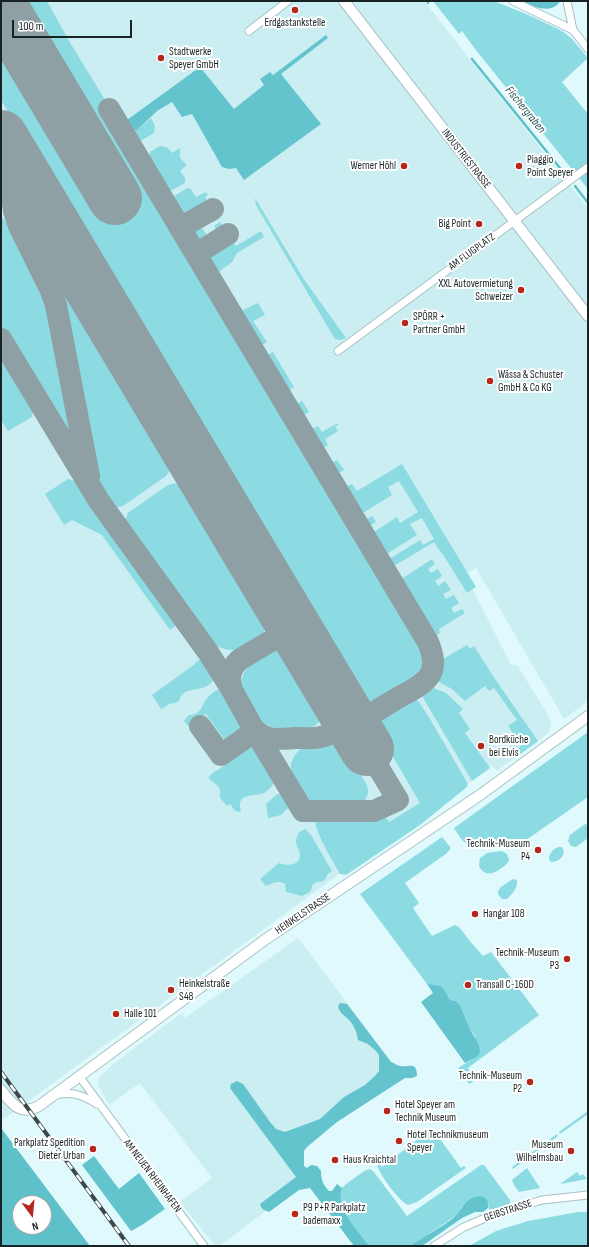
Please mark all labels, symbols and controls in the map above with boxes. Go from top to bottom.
marker: Erdgastankstelle [290,5,300,15]
scale bar [14,12,134,38]
place label: Erdgastankstelle [265,16,325,30]
text: 100 m [19,19,44,34]
place label: Stadtwerke Speyer GmbH [169,45,219,71]
marker: Stadtwerke Speyer GmbH [156,53,166,63]
water label: Fischergraben [502,84,548,136]
street label: INDUSTRIESTRASSE [439,126,493,192]
place label: Piaggio Point Speyer [527,153,573,179]
place label: Werner Höhl [351,159,396,173]
marker: Werner Höhl [399,161,409,171]
marker: Piaggio Point Speyer [514,161,524,171]
place label: Big Point [439,217,471,231]
marker: Big Point [474,219,484,229]
street label: AM FLUGPLATZ [446,231,498,273]
place label: XXL Autovermietung Schweizer [438,277,513,303]
marker: XXL Autovermietung Schweizer [516,285,526,295]
place label: SPÖRR + Partner GmbH [413,310,465,336]
marker: SPÖRR + Partner GmbH [400,318,410,328]
place label: Wässa & Schuster GmbH & Co KG [498,368,563,394]
marker: Wässa & Schuster GmbH & Co KG [485,376,495,386]
place label: Bordküche bei Elvis [489,733,528,759]
marker: Bordküche bei Elvis [476,741,486,751]
place label: Technik-Museum P4 [467,837,530,863]
marker: Technik-Museum P4 [533,845,543,855]
street label: HEINKELSTRASSE [273,891,333,937]
place label: Hangar 108 [483,907,524,921]
marker: Hangar 108 [470,909,480,919]
place label: Technik-Museum P3 [496,946,559,972]
marker: Technik-Museum P3 [562,954,572,964]
place label: Heinkelstraße S48 [179,977,230,1003]
place label: Transall C-160D [476,978,534,992]
marker: Transall C-160D [463,980,473,990]
marker: Heinkelstraße S48 [166,985,176,995]
place label: Halle 101 [124,1007,157,1021]
marker: Halle 101 [111,1009,121,1019]
place label: Technik-Museum P2 [459,1069,522,1095]
marker: Technik-Museum P2 [525,1077,535,1087]
place label: Hotel Speyer am Technik Museum [395,1098,456,1124]
marker: Hotel Speyer am Technik Museum [382,1106,392,1116]
place label: Hotel Technikmuseum Speyer [407,1128,489,1154]
place label: Parkplatz Spedition Dieter Urban [14,1136,85,1162]
marker: Hotel Technikmuseum Speyer [394,1136,404,1146]
street label: AM NEUEN RHEINHAFEN [120,1137,184,1215]
place label: Museum Wilhelmsbau [516,1138,563,1164]
marker: Parkplatz Spedition Dieter Urban [88,1144,98,1154]
marker: Museum Wilhelmsbau [566,1146,576,1156]
place label: Haus Kraichtal [343,1153,396,1167]
marker: Haus Kraichtal [330,1155,340,1165]
north arrow [12,1195,52,1235]
street label: GEIBSTRASSE [482,1197,534,1225]
place label: P9 P+R Parkplatz bademaxx [303,1201,365,1227]
marker: P9 P+R Parkplatz bademaxx [290,1209,300,1219]
text: N [31,1219,40,1233]

